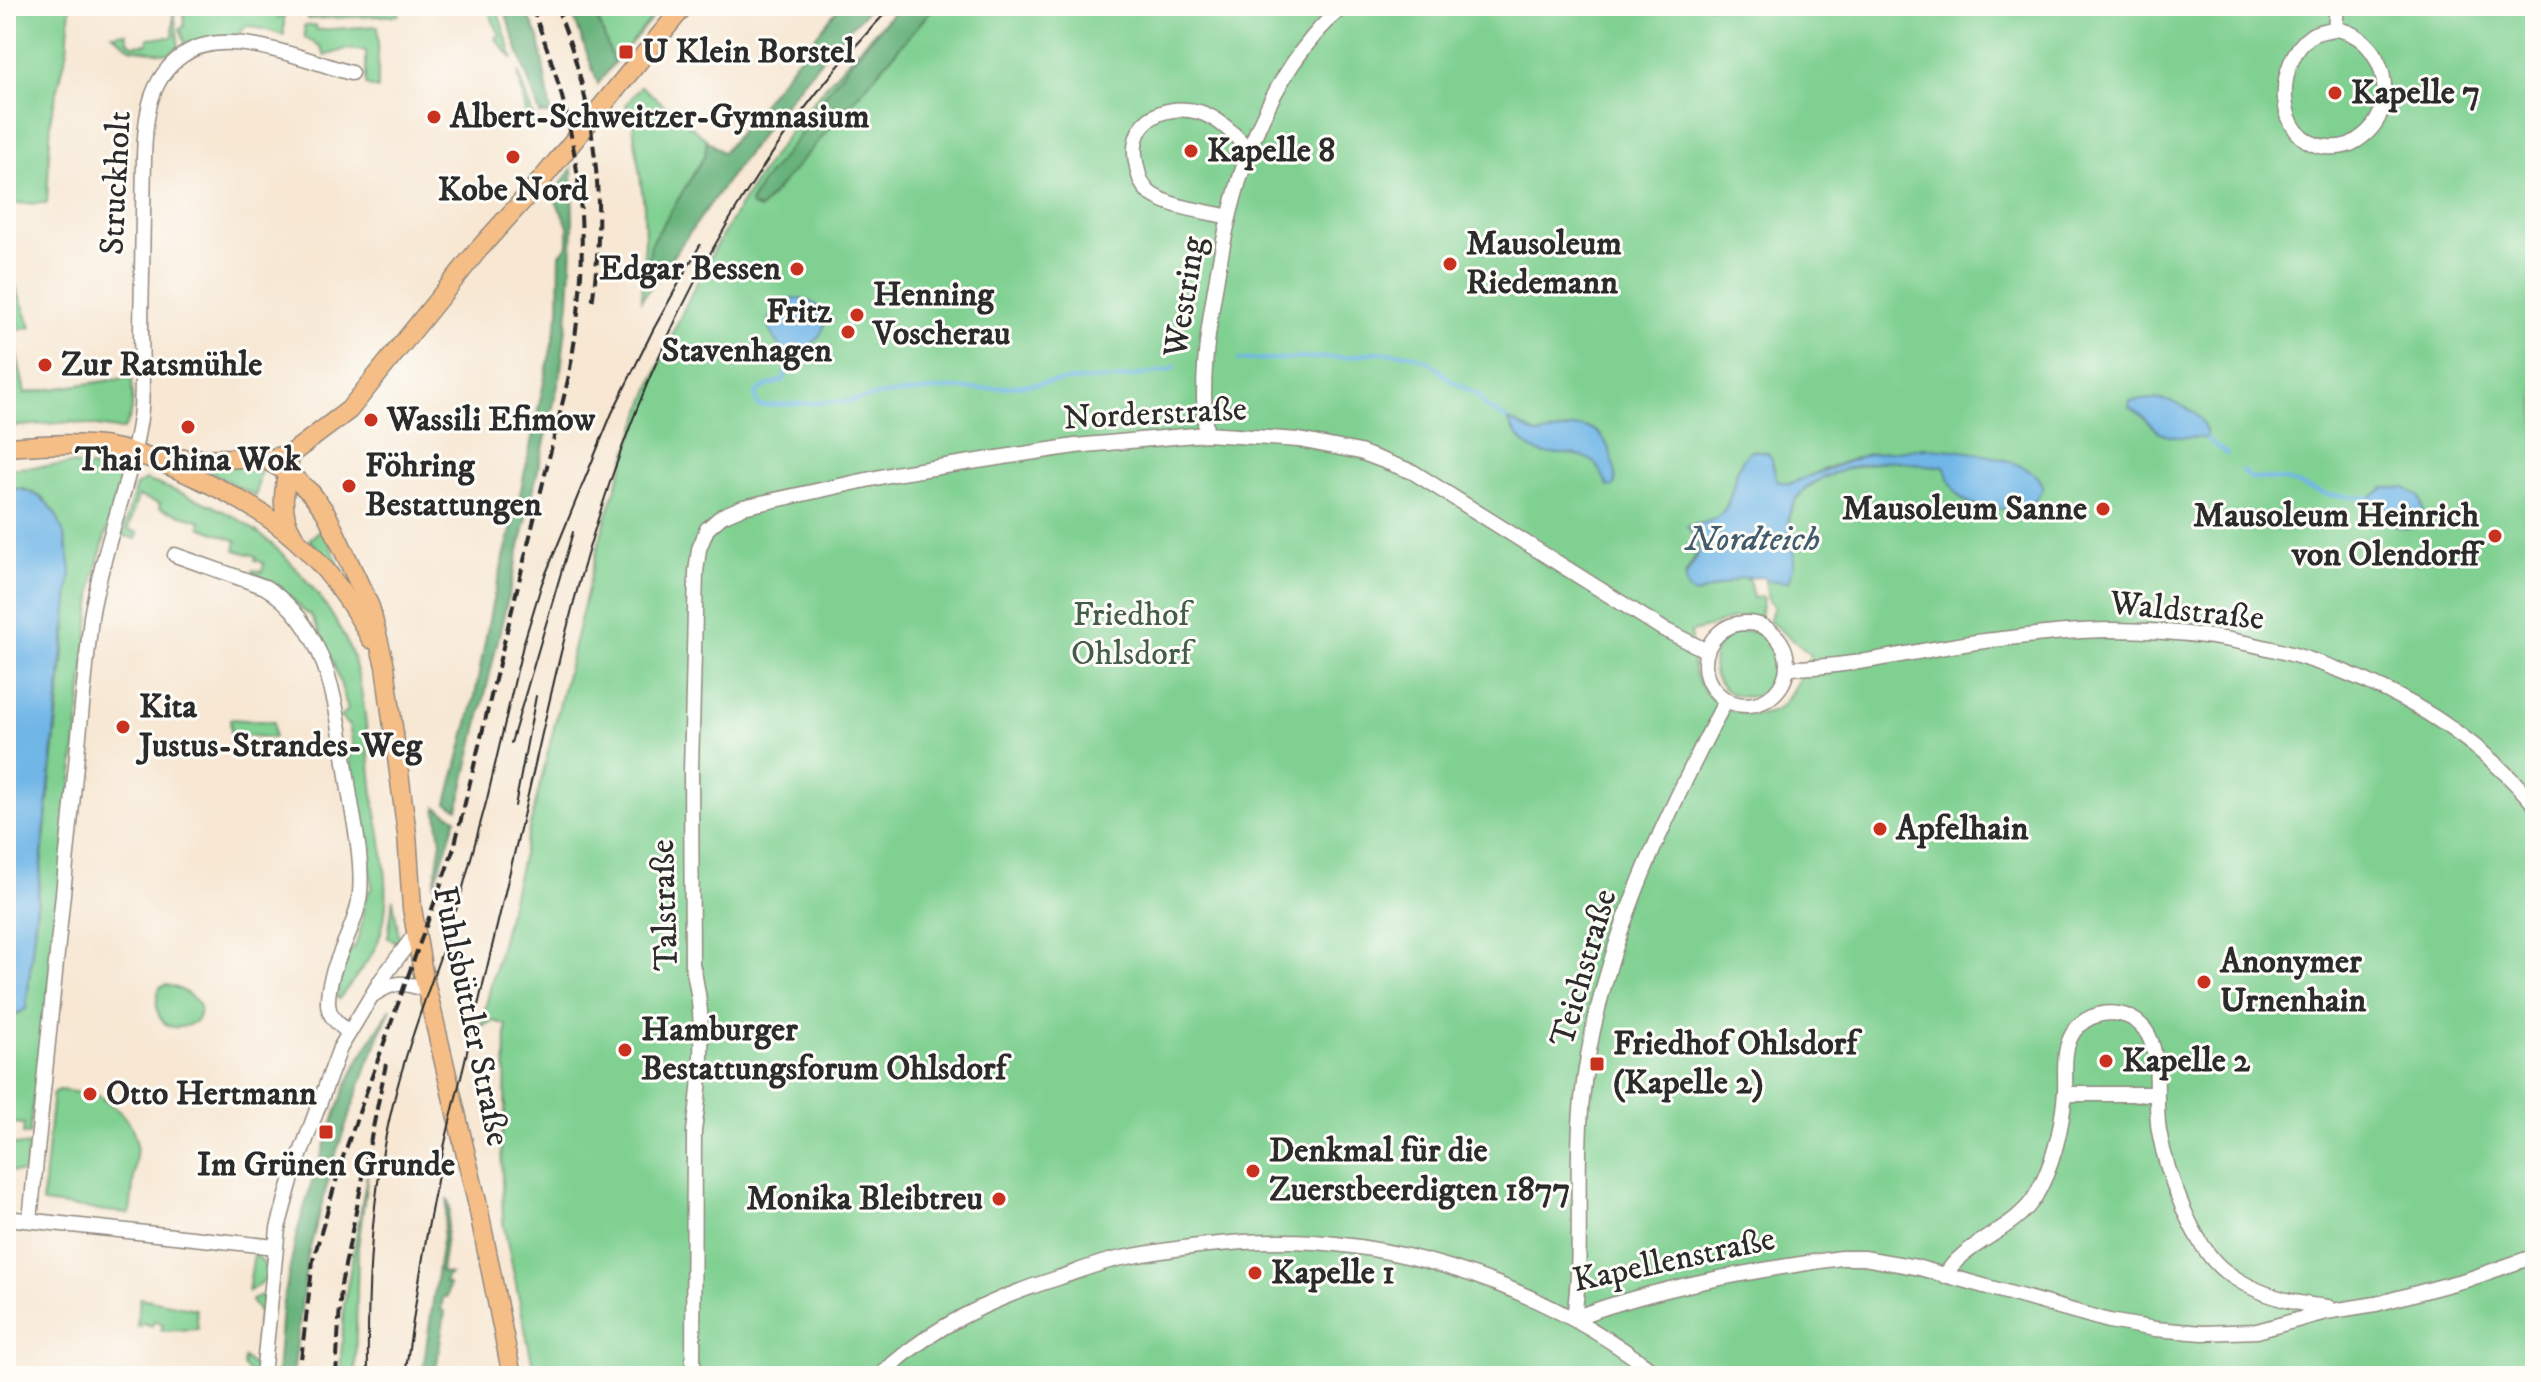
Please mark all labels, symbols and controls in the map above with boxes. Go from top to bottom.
place label: U Klein Borstel [642,31,855,73]
marker: U Klein Borstel [617,43,635,61]
place label: Kapelle 7 [2351,72,2480,114]
marker: Kapelle 7 [2326,84,2344,102]
place label: Albert-Schweitzer-Gymnasium [449,96,870,138]
marker: Albert-Schweitzer-Gymnasium [425,108,443,126]
street label: Struckholt [91,110,141,256]
place label: Kapelle 8 [1207,130,1335,172]
marker: Kapelle 8 [1182,142,1200,160]
marker: Kobe Nord [504,148,522,166]
place label: Kobe Nord [438,169,589,211]
place label: Mausoleum Riedemann [1466,223,1622,304]
street label: Westring [1155,233,1215,361]
place label: Edgar Bessen [599,248,781,290]
marker: Mausoleum Riedemann [1441,255,1459,273]
marker: Edgar Bessen [788,260,806,278]
place label: Henning Voscherau [871,274,1011,355]
place label: Fritz Stavenhagen [662,291,832,372]
marker: Henning Voscherau [848,306,866,324]
marker: Fritz Stavenhagen [839,323,857,341]
place label: Zur Ratsmühle [61,344,262,386]
marker: Zur Ratsmühle [36,356,54,374]
street label: Norderstraße [1062,388,1248,440]
place label: Wassili Efimow [386,399,596,441]
marker: Wassili Efimow [362,411,380,429]
marker: Thai China Wok [179,418,197,436]
place label: Thai China Wok [74,439,302,481]
place label: Föhring Bestattungen [365,445,542,526]
marker: Föhring Bestattungen [340,477,358,495]
place label: Mausoleum Sanne [1842,488,2087,530]
place label: Mausoleum Heinrich von Olendorff [2193,495,2485,576]
marker: Mausoleum Sanne [2094,500,2112,518]
water label: Nordteich [1684,517,1820,562]
marker: Mausoleum Heinrich von Olendorff [2486,527,2504,545]
street label: Waldstraße [2107,582,2266,640]
park label: Friedhof Ohlsdorf [1071,594,1196,675]
place label: Kita Justus-Strandes-Weg [135,686,423,767]
marker: Kita Justus-Strandes-Weg [114,718,132,736]
place label: Apfelhain [1895,808,2029,850]
marker: Apfelhain [1871,820,1889,838]
street label: Talstraße [642,839,688,971]
street label: Fuhlsbüttler Straße [423,882,519,1150]
street label: Teichstraße [1542,885,1626,1051]
place label: Anonymer Urnenhain [2219,941,2367,1022]
marker: Anonymer Urnenhain [2195,973,2213,991]
place label: Hamburger Bestattungsforum Ohlsdorf [641,1009,1012,1090]
place label: Friedhof Ohlsdorf (Kapelle 2) [1613,1023,1863,1104]
place label: Kapelle 2 [2122,1040,2250,1082]
marker: Hamburger Bestattungsforum Ohlsdorf [616,1041,634,1059]
marker: Kapelle 2 [2097,1052,2115,1070]
marker: Friedhof Ohlsdorf (Kapelle 2) [1588,1055,1606,1073]
place label: Otto Hertmann [106,1073,317,1115]
marker: Otto Hertmann [81,1085,99,1103]
marker: Im Grünen Grunde [317,1123,335,1141]
place label: Denkmal für die Zuerstbeerdigten 1877 [1269,1130,1570,1211]
place label: Im Grünen Grunde [197,1144,455,1186]
marker: Denkmal für die Zuerstbeerdigten 1877 [1244,1162,1262,1180]
place label: Monika Bleibtreu [747,1178,983,1220]
marker: Monika Bleibtreu [990,1190,1008,1208]
street label: Kapellenstraße [1569,1218,1779,1302]
place label: Kapelle 1 [1271,1252,1395,1294]
marker: Kapelle 1 [1246,1264,1264,1282]

